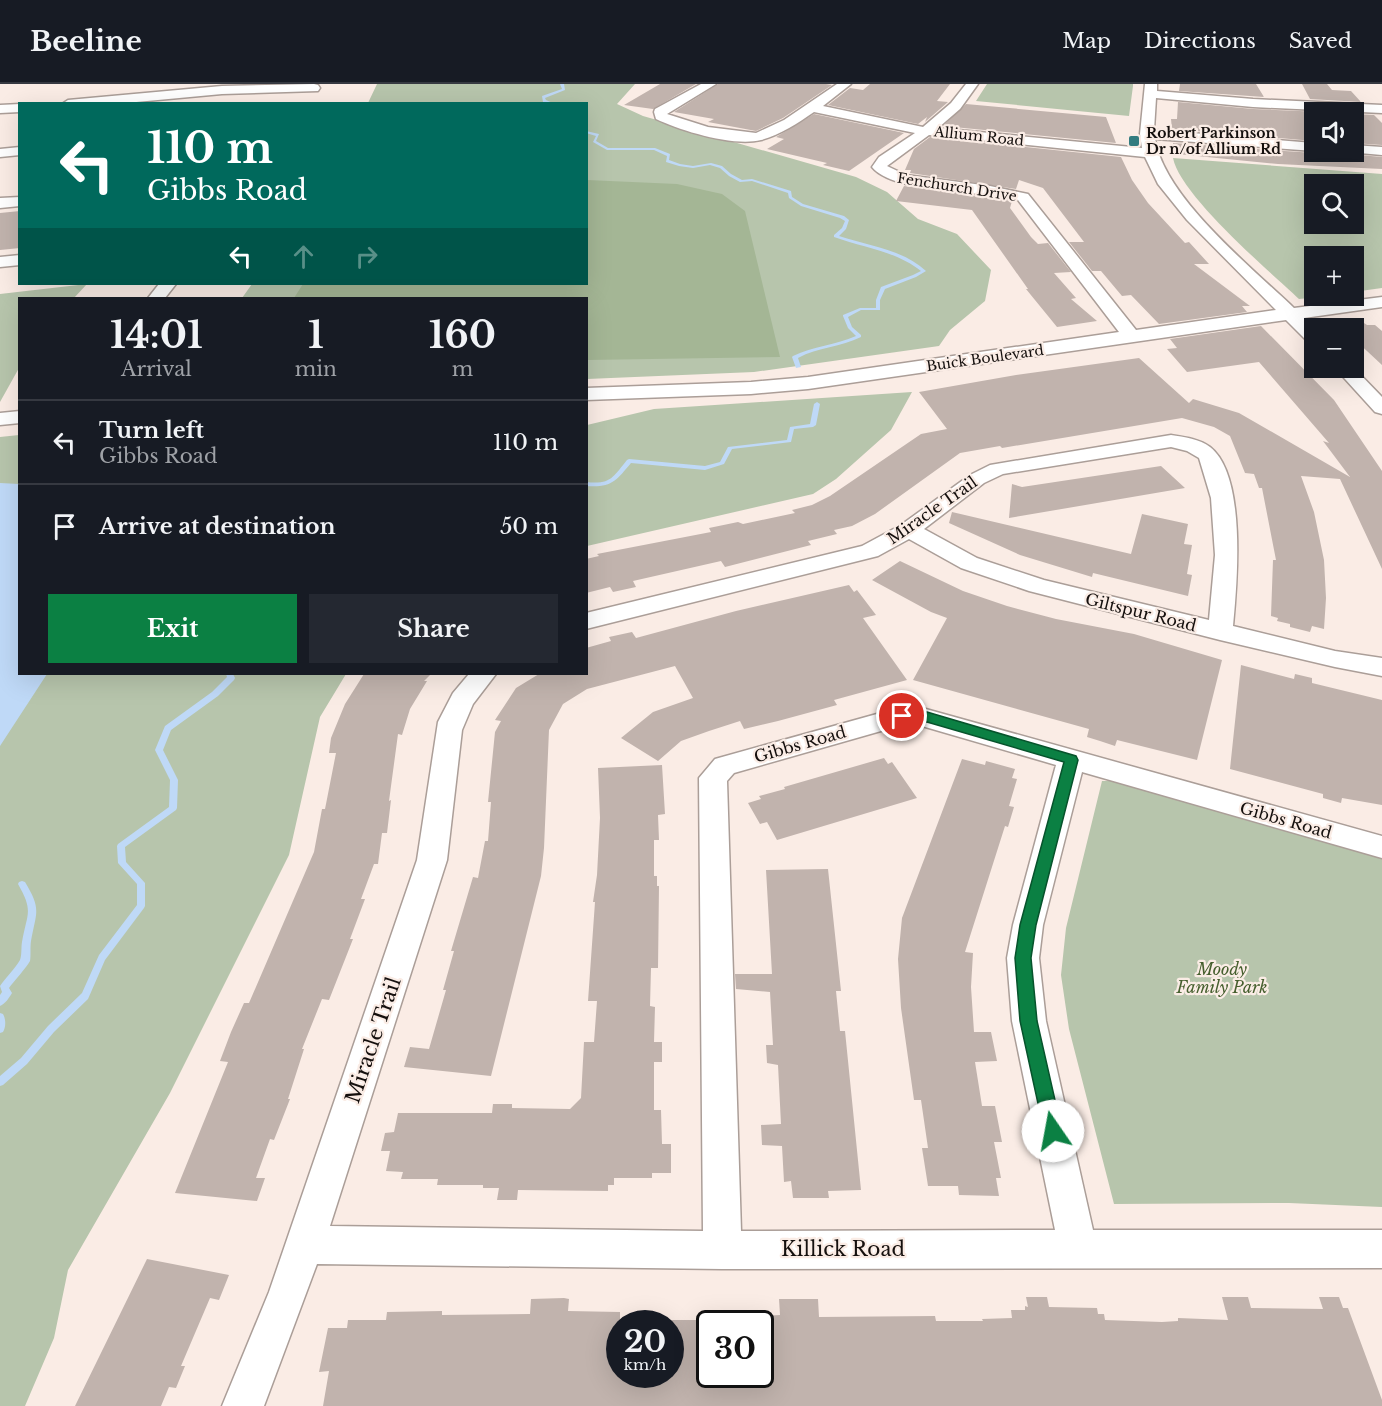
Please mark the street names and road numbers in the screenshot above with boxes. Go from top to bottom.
street label: Allium Road [932,122,1025,150]
street label: Fenchurch Drive [896,169,1018,205]
street label: Buick Boulevard [925,341,1046,375]
street label: Miracle Trail [883,472,981,548]
street label: Giltspur Road [1083,589,1199,636]
street label: Gibbs Road [752,721,848,767]
street label: Gibbs Road [1238,797,1334,843]
street label: Miracle Trail [340,974,406,1106]
street label: Killick Road [781,1237,905,1261]

